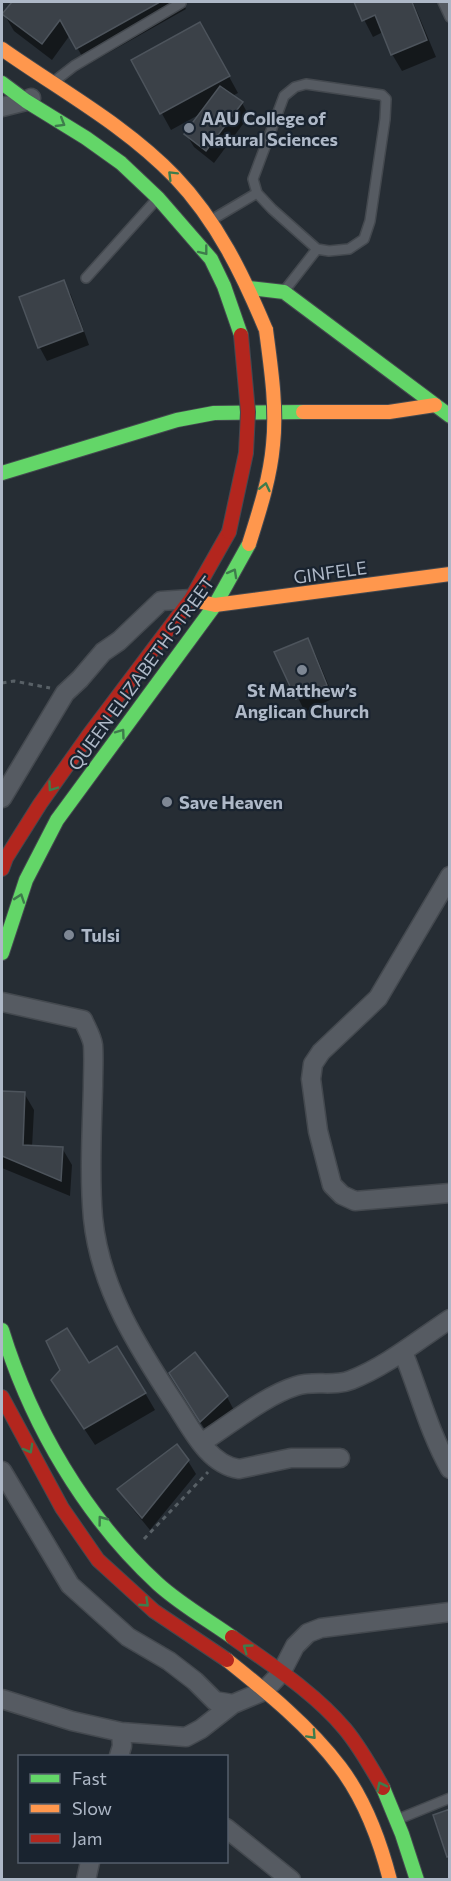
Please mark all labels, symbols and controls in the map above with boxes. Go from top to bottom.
place label: AAU College of Natural Sciences [201,107,338,150]
one-way arrow [55,115,65,127]
marker: AAU College of Natural Sciences [182,121,196,135]
one-way arrow [169,172,180,183]
one-way arrow [197,244,208,255]
one-way arrow [258,482,271,492]
street label: GINFELE [292,556,368,588]
one-way arrow [226,569,237,579]
street label: QUEEN ELIZABETH STREET [63,572,219,774]
marker: St Matthew’s Anglican Church [295,663,309,677]
place label: St Matthew’s Anglican Church [235,679,369,722]
one-way arrow [114,728,125,739]
one-way arrow [48,780,59,791]
place label: Save Heaven [179,791,283,813]
marker: Save Heaven [160,795,174,809]
one-way arrow [12,893,25,904]
place label: Tulsi [81,924,120,946]
marker: Tulsi [62,928,76,942]
one-way arrow [22,1442,33,1453]
one-way arrow [98,1516,109,1527]
one-way arrow [138,1596,149,1607]
one-way arrow [242,1644,253,1655]
one-way arrow [305,1728,316,1739]
legend [18,1755,228,1863]
text: Fast [72,1767,107,1789]
one-way arrow [377,1781,389,1792]
text: Slow [72,1797,112,1819]
text: Jam [72,1827,102,1849]

